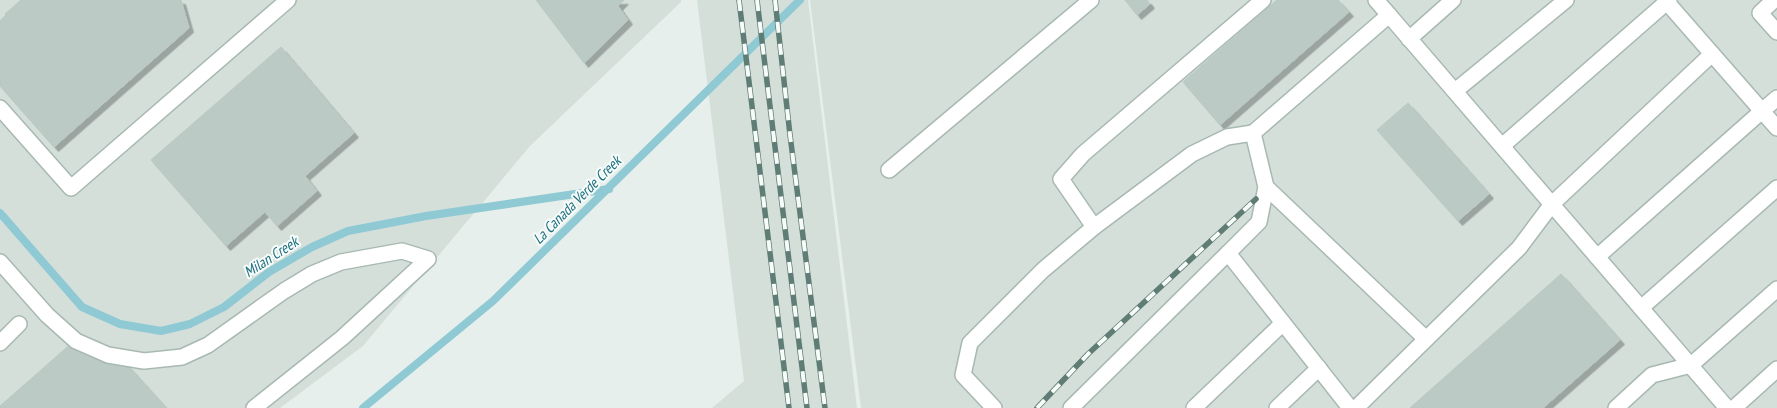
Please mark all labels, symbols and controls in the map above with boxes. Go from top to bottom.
water label: La Canada Verde Creek [529,150,626,248]
water label: Milan Creek [240,231,303,281]

